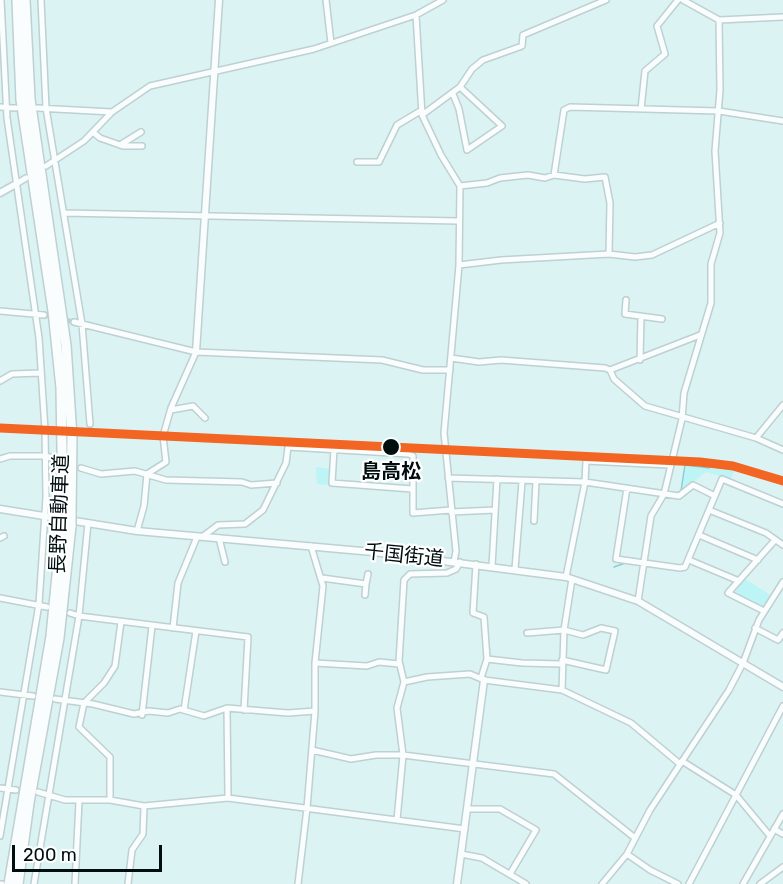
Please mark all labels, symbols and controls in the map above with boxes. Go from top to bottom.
marker: 島高松 [381,437,401,457]
street label: 長野自動車道 [46,454,74,574]
place label: 島高松 [361,460,421,484]
street label: 千国街道 [363,540,445,572]
scale bar [15,833,165,871]
text: 200 m [23,844,77,866]

